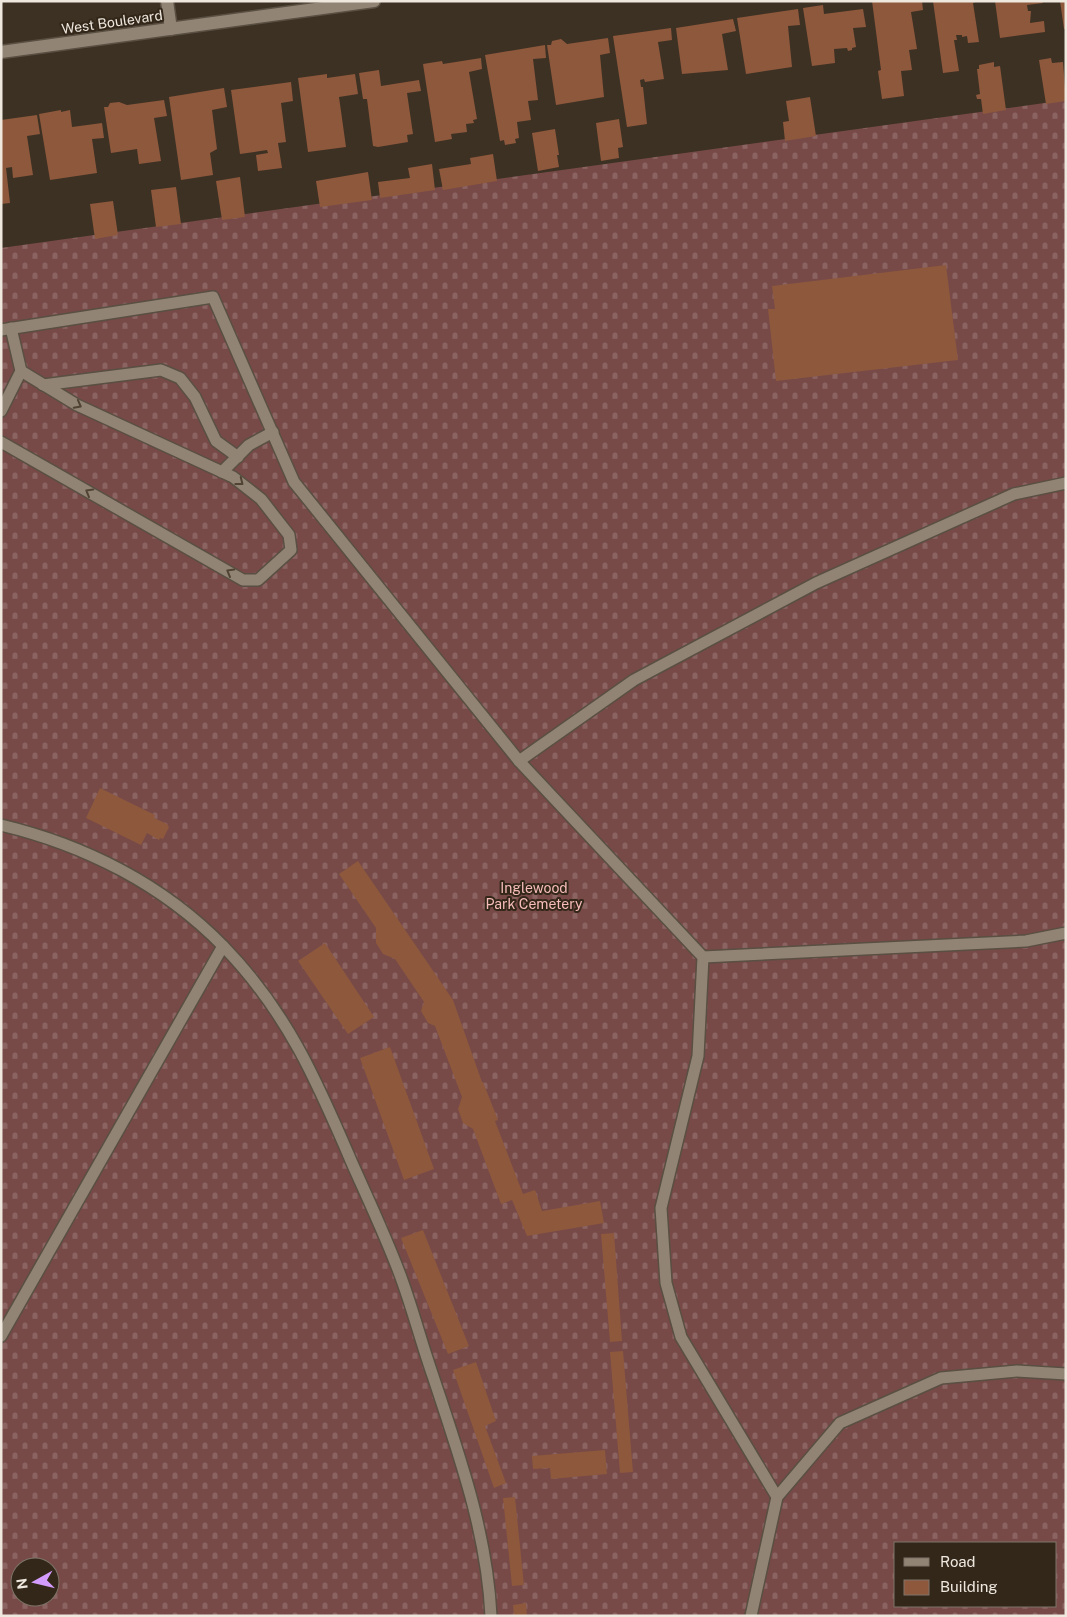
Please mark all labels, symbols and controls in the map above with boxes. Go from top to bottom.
street label: West Boulevard [60,7,164,37]
one-way arrow [72,399,81,409]
one-way arrow [234,477,243,485]
one-way arrow [85,488,94,498]
one-way arrow [226,568,235,578]
park label: Inglewood Park Cemetery [486,880,583,912]
legend [894,1542,1057,1607]
text: Road [940,1553,976,1570]
north arrow [10,1557,60,1607]
text: N [13,1577,31,1590]
text: Building [940,1578,998,1595]

